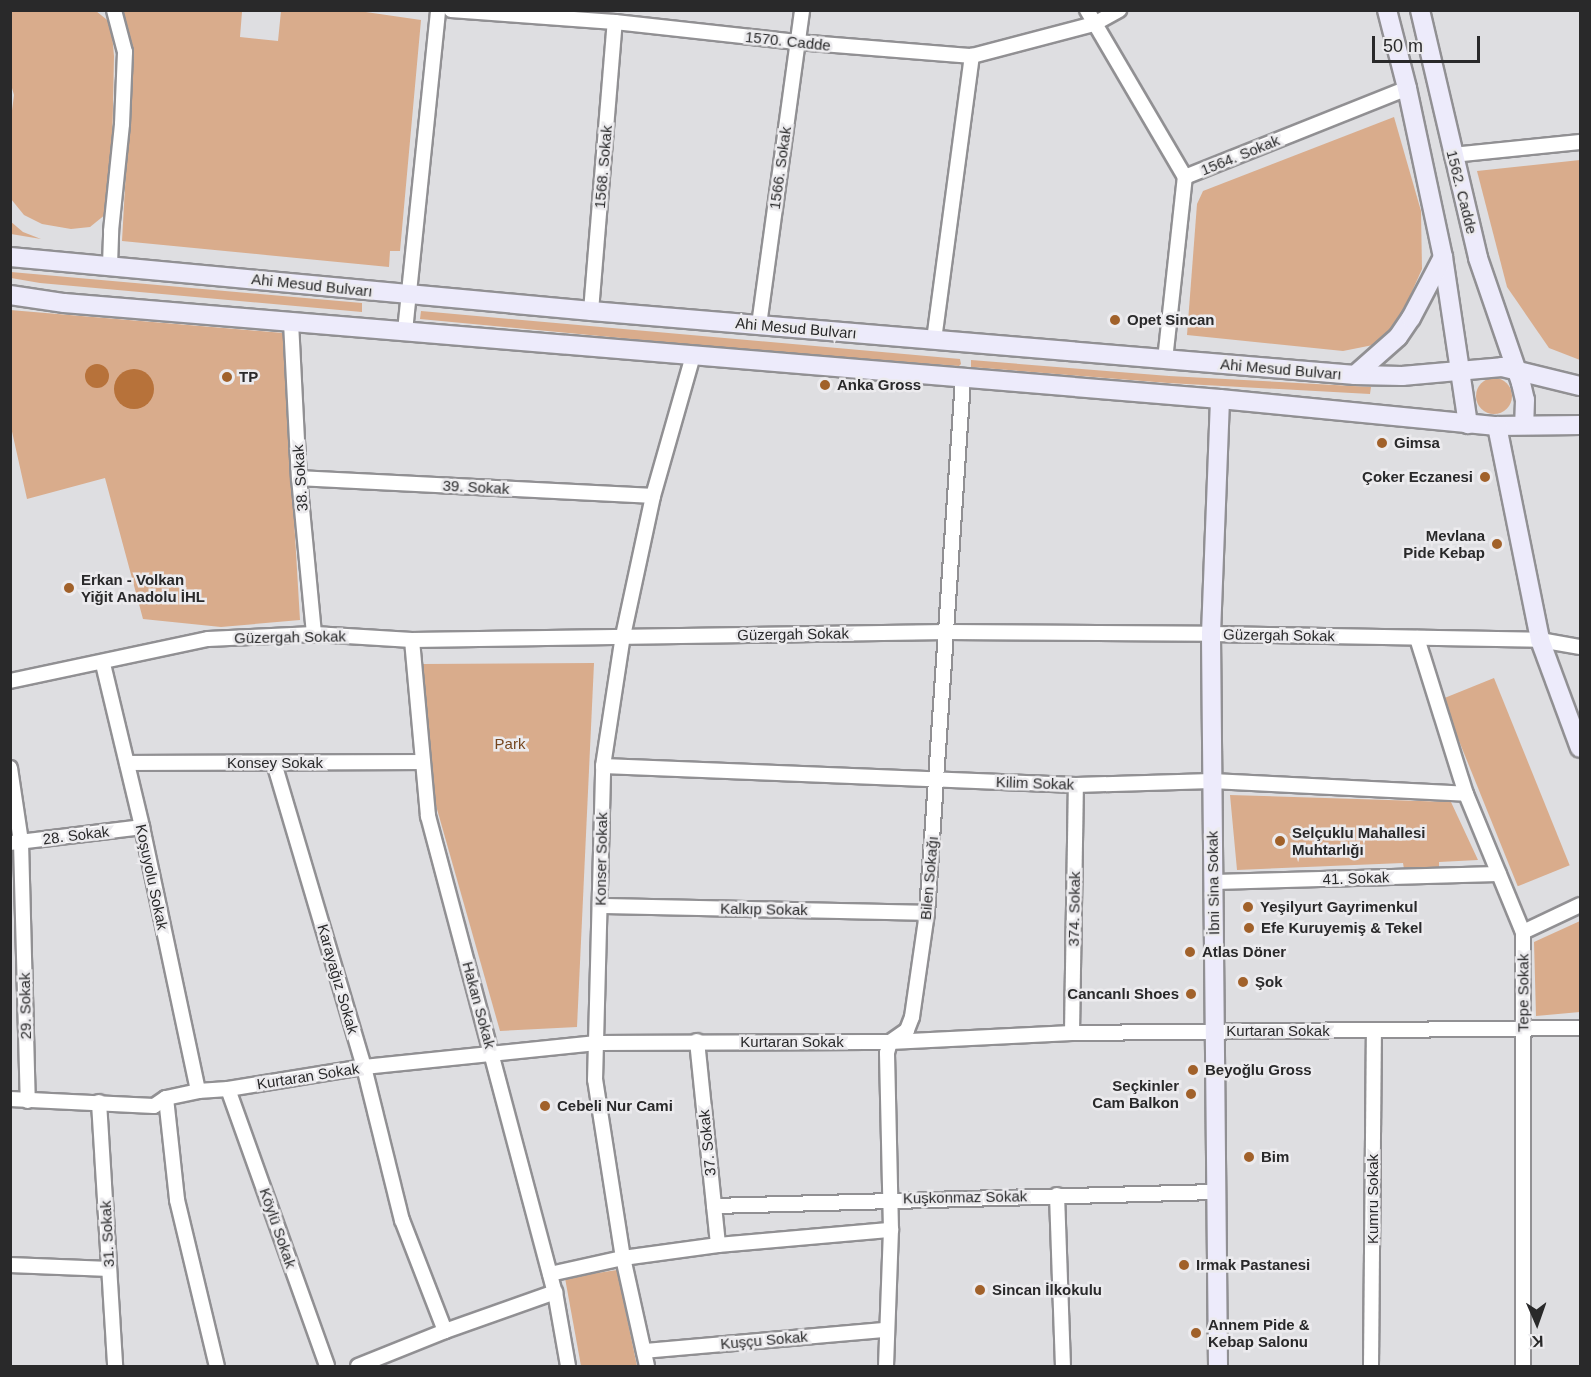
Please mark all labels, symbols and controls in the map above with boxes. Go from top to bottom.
scale bar [1375,24,1483,62]
street label: 1570. Cadde [744,28,832,54]
text: 50 m [1383,36,1423,56]
street label: 1568. Sokak [590,125,616,209]
street label: 1566. Sokak [765,125,795,211]
street label: 1564. Sokak [1198,131,1282,179]
street label: 1562. Cadde [1443,148,1481,236]
street label: Ahi Mesud Bulvarı [251,270,373,300]
place label: Opet Sincan [1127,311,1215,329]
marker: Opet Sincan [1108,313,1122,327]
street label: Ahi Mesud Bulvarı [735,314,857,342]
street label: Ahi Mesud Bulvarı [1220,355,1342,383]
place label: TP [239,368,258,386]
marker: TP [220,370,234,384]
place label: Anka Gross [837,376,921,394]
marker: Anka Gross [818,378,832,392]
place label: Gimsa [1394,434,1440,452]
marker: Gimsa [1375,436,1389,450]
street label: 38. Sokak [289,444,311,512]
place label: Çoker Eczanesi [1362,468,1473,486]
marker: Çoker Eczanesi [1478,470,1492,484]
street label: 39. Sokak [442,476,510,498]
place label: Mevlana Pide Kebap [1403,526,1485,561]
marker: Mevlana Pide Kebap [1490,537,1504,551]
place label: Erkan - Volkan Yiğit Anadolu İHL [81,570,205,605]
marker: Erkan - Volkan Yiğit Anadolu İHL [62,581,76,595]
street label: Güzergah Sokak [737,624,849,644]
street label: Güzergah Sokak [1223,625,1335,645]
street label: Güzergah Sokak [234,627,346,647]
park label: Park [495,735,525,753]
street label: Konsey Sokak [227,754,323,772]
street label: Kilim Sokak [996,773,1074,793]
street label: Konser Sokak [591,812,611,906]
street label: 28. Sokak [42,822,110,848]
street label: Koşuyolu Sokak [132,823,172,931]
place label: Selçuklu Mahallesi Muhtarlığı [1292,823,1425,858]
street label: İbni Sina Sokak [1203,831,1223,935]
marker: Selçuklu Mahallesi Muhtarlığı [1273,834,1287,848]
street label: Bilen Sokağı [916,835,942,921]
street label: 41. Sokak [1322,868,1390,888]
street label: 374. Sokak [1064,871,1084,947]
place label: Yeşilyurt Gayrimenkul [1260,898,1418,916]
street label: Kalkıp Sokak [720,899,808,919]
marker: Yeşilyurt Gayrimenkul [1241,900,1255,914]
place label: Efe Kuruyemiş & Tekel [1261,919,1422,937]
marker: Efe Kuruyemiş & Tekel [1242,921,1256,935]
street label: Karayağız Sokak [314,922,362,1036]
place label: Atlas Döner [1202,943,1286,961]
marker: Atlas Döner [1183,945,1197,959]
street label: Tepe Sokak [1514,954,1532,1032]
street label: Hakan Sokak [459,960,499,1050]
street label: 29. Sokak [15,972,35,1040]
place label: Şok [1255,973,1283,991]
marker: Şok [1236,975,1250,989]
place label: Cancanlı Shoes [1067,985,1179,1003]
marker: Cancanlı Shoes [1184,987,1198,1001]
street label: Kurtaran Sokak [1226,1022,1330,1040]
street label: Kurtaran Sokak [740,1033,844,1051]
street label: Kurtaran Sokak [256,1059,360,1093]
place label: Beyoğlu Gross [1205,1061,1312,1079]
marker: Beyoğlu Gross [1186,1063,1200,1077]
place label: Seçkinler Cam Balkon [1092,1076,1179,1111]
marker: Seçkinler Cam Balkon [1184,1087,1198,1101]
place label: Cebeli Nur Cami [557,1097,673,1115]
marker: Cebeli Nur Cami [538,1099,552,1113]
street label: 37. Sokak [695,1109,719,1177]
place label: Bim [1261,1148,1289,1166]
marker: Bim [1242,1150,1256,1164]
street label: Kumru Sokak [1364,1154,1382,1244]
street label: Köylü Sokak [256,1186,300,1270]
street label: Kuşkonmaz Sokak [903,1187,1027,1207]
street label: 31. Sokak [96,1200,118,1268]
place label: Irmak Pastanesi [1196,1256,1310,1274]
marker: Irmak Pastanesi [1177,1258,1191,1272]
place label: Sincan İlkokulu [992,1281,1102,1299]
marker: Sincan İlkokulu [973,1283,987,1297]
north arrow [1507,1293,1567,1353]
place label: Annem Pide & Kebap Salonu [1208,1315,1310,1350]
marker: Annem Pide & Kebap Salonu [1189,1326,1203,1340]
street label: Kuşçu Sokak [720,1327,808,1353]
text: K [1532,1333,1544,1350]

